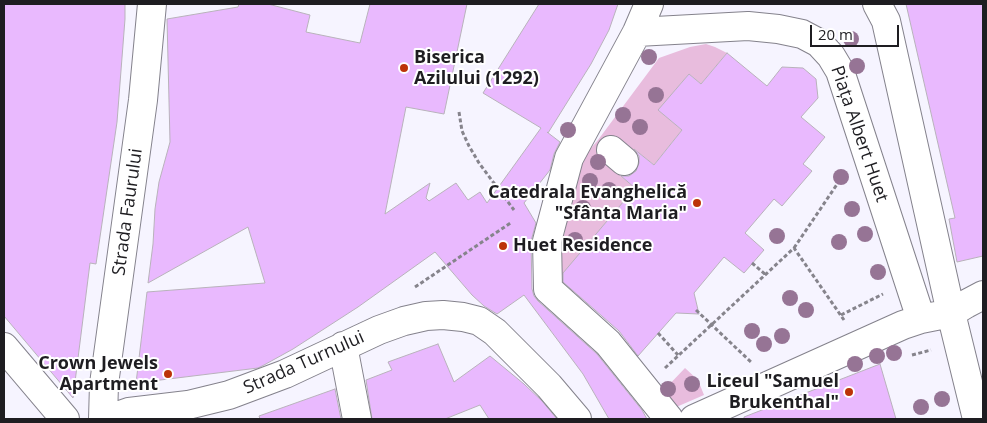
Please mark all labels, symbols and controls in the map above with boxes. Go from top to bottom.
scale bar [812,15,901,47]
text: 20 m [818,24,853,44]
place label: Biserica Azilului (1292) [414,47,539,90]
marker: Biserica Azilului (1292) [398,62,410,74]
street label: Piața Albert Huet [826,63,892,205]
street label: Strada Faurului [108,147,148,277]
place label: Catedrala Evanghelică "Sfânta Maria" [488,182,687,224]
marker: Catedrala Evanghelică "Sfânta Maria" [691,197,703,209]
place label: Huet Residence [513,235,652,257]
marker: Huet Residence [497,240,509,252]
street label: Strada Turnului [240,327,368,399]
place label: Crown Jewels Apartment [38,353,158,396]
marker: Crown Jewels Apartment [162,368,174,380]
place label: Liceul "Samuel Brukenthal" [707,371,839,414]
marker: Liceul "Samuel Brukenthal" [843,386,855,398]

